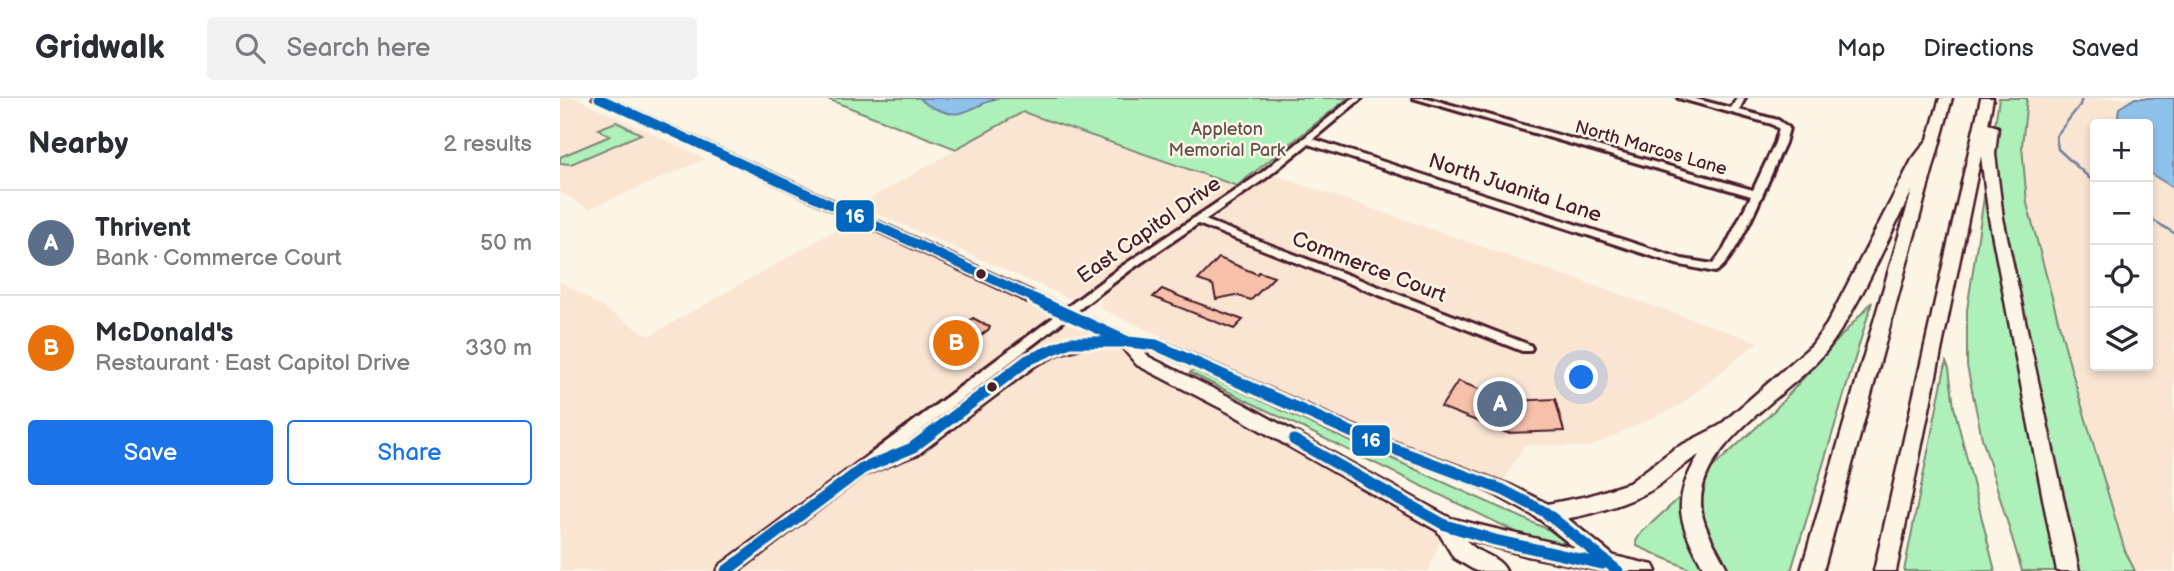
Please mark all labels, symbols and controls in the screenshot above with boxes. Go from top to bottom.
search box [207,17,697,80]
text: Gridwalk [35,28,165,68]
icon: search [231,29,269,67]
text: Search here [287,33,431,64]
text: Map [1837,34,1885,63]
text: Directions [1923,34,2034,63]
text: Saved [2072,34,2139,63]
street label: North Marcos Lane [1573,116,1730,180]
park label: Appleton Memorial Park [1168,119,1286,161]
map controls [2090,119,2153,371]
button: + [2090,119,2153,182]
text: Nearby [28,126,128,162]
text: 2 results [443,130,532,158]
street label: North Juanita Lane [1425,148,1605,228]
street label: East Capitol Drive [1072,171,1226,289]
button: − [2090,182,2153,245]
line badge: 16 [835,199,875,233]
text: 16 [845,206,865,229]
text: Thrivent [95,213,191,244]
street label: Commerce Court [1288,226,1450,308]
text: A [44,229,58,257]
text: 50 m [480,229,532,257]
text: Bank · Commerce Court [95,244,342,272]
button: locate [2090,245,2153,308]
unlabelled marker [974,267,988,281]
button: layers [2090,308,2153,371]
pin: B [933,317,979,369]
text: McDonald's [95,318,233,349]
text: B [43,334,59,362]
text: 330 m [465,334,532,362]
text: Restaurant · East Capitol Drive [95,349,410,377]
your location [1564,360,1598,394]
pin: A [1477,378,1523,430]
unlabelled marker [985,380,999,394]
button: Save [28,420,273,485]
button: Share [287,420,532,485]
line badge: 16 [1351,424,1391,457]
text: 16 [1361,430,1381,453]

